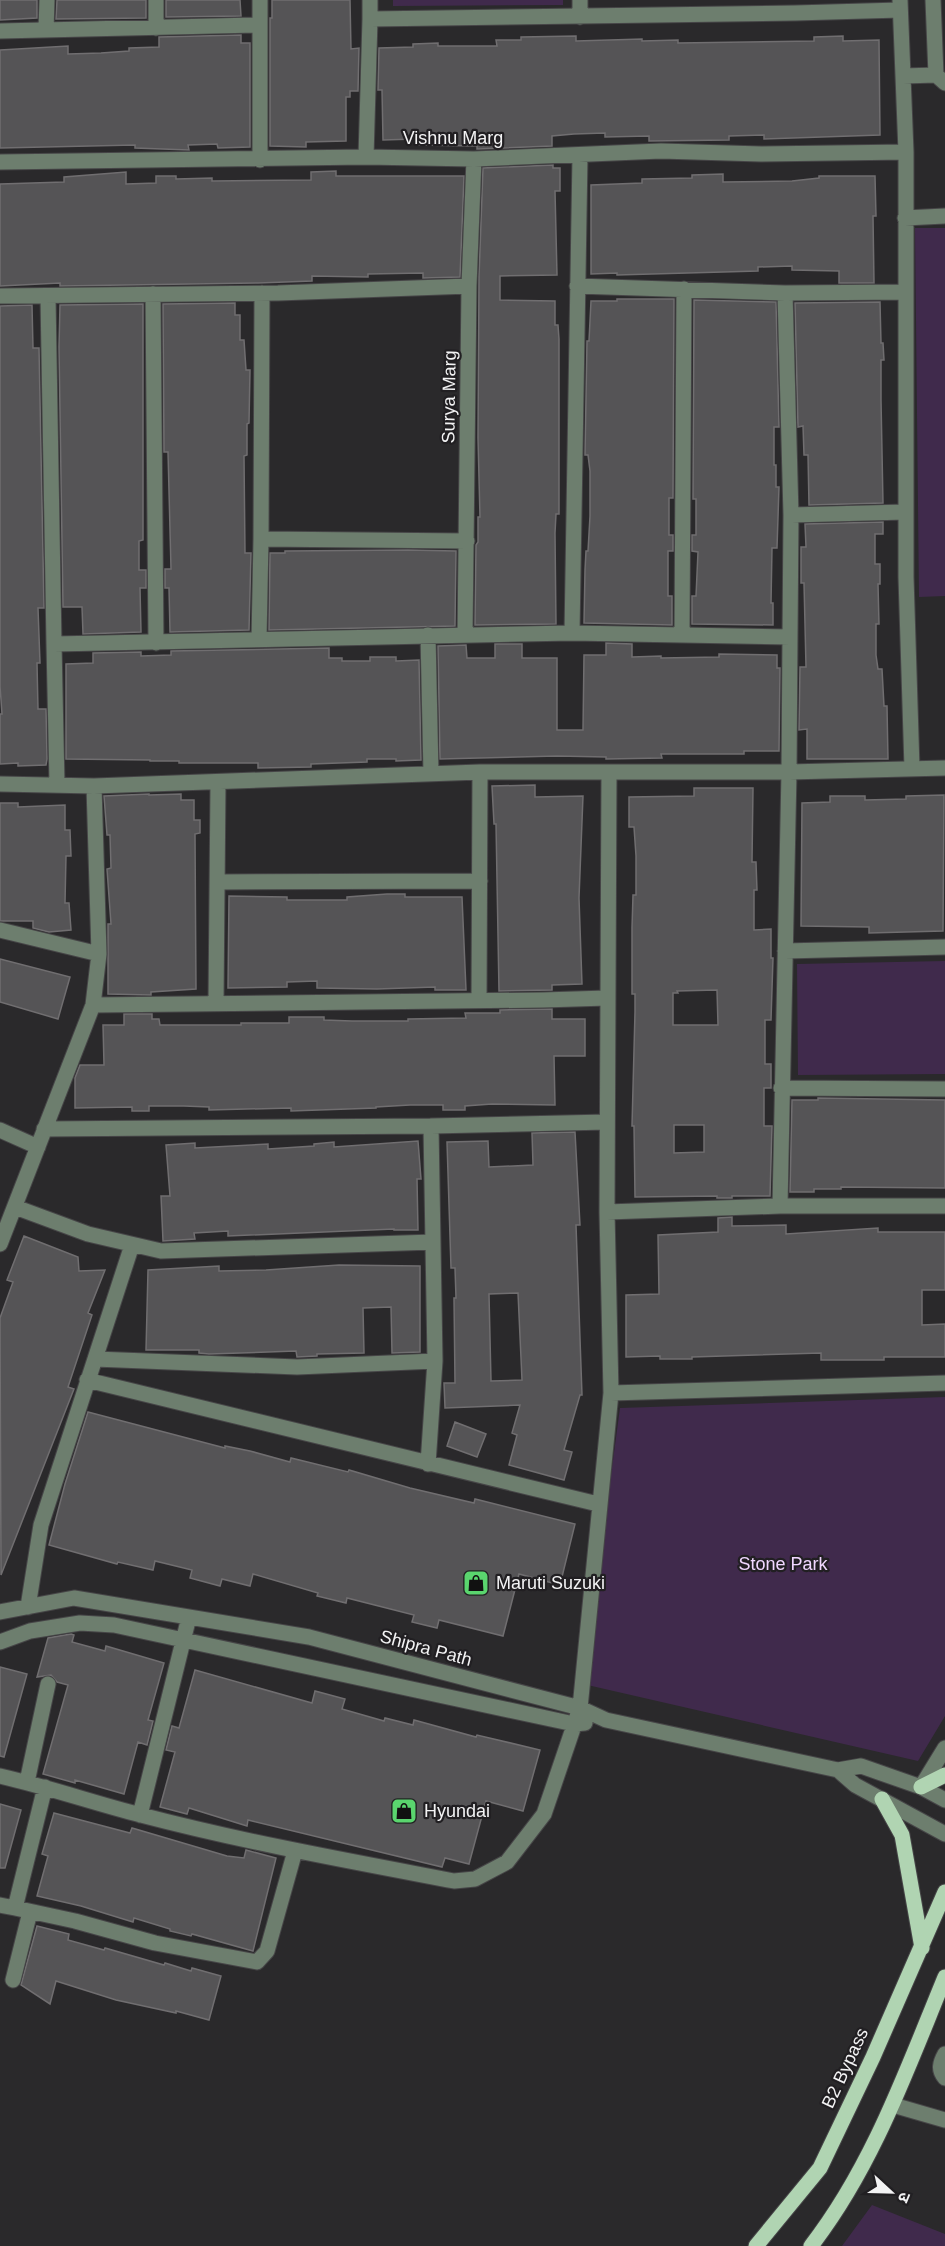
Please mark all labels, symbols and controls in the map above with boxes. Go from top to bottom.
street label: Vishnu Marg [403,128,503,148]
street label: Surya Marg [438,350,460,444]
park label: Stone Park [738,1554,829,1574]
shop icon: Maruti Suzuki [461,1568,491,1598]
place label: Maruti Suzuki [496,1573,605,1593]
street label: Shipra Path [378,1626,474,1670]
shop icon: Hyundai [389,1796,419,1826]
place label: Hyundai [424,1801,490,1821]
street label: B2 Bypass [818,2025,872,2111]
north arrow [861,2162,921,2222]
text: उ [895,2190,914,2206]

